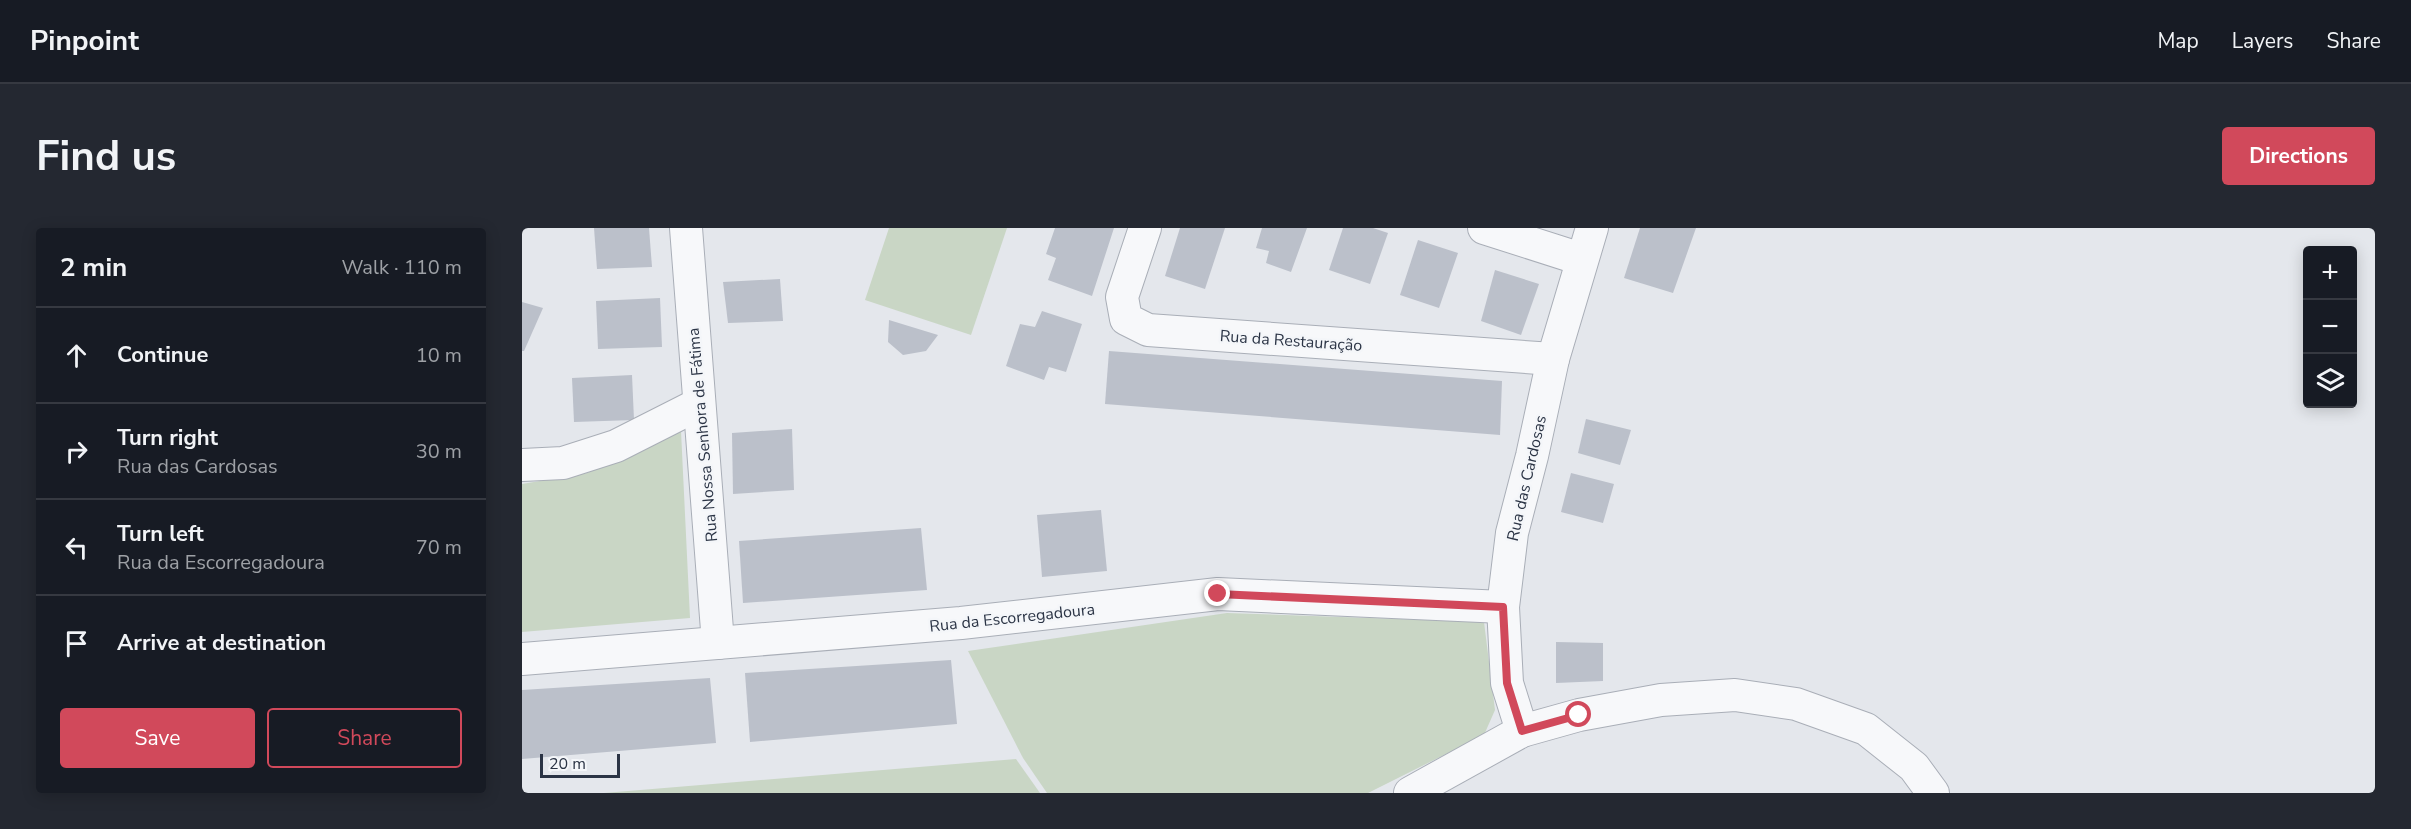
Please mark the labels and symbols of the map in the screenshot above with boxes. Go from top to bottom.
street label: Rua da Restauração [1219,325,1363,357]
street label: Rua Nossa Senhora de Fátima [683,327,723,543]
street label: Rua das Cardosas [1502,413,1552,543]
route end [1204,580,1230,606]
street label: Rua da Escorregadoura [928,598,1096,638]
route start [1565,701,1591,727]
scale bar [540,751,620,778]

